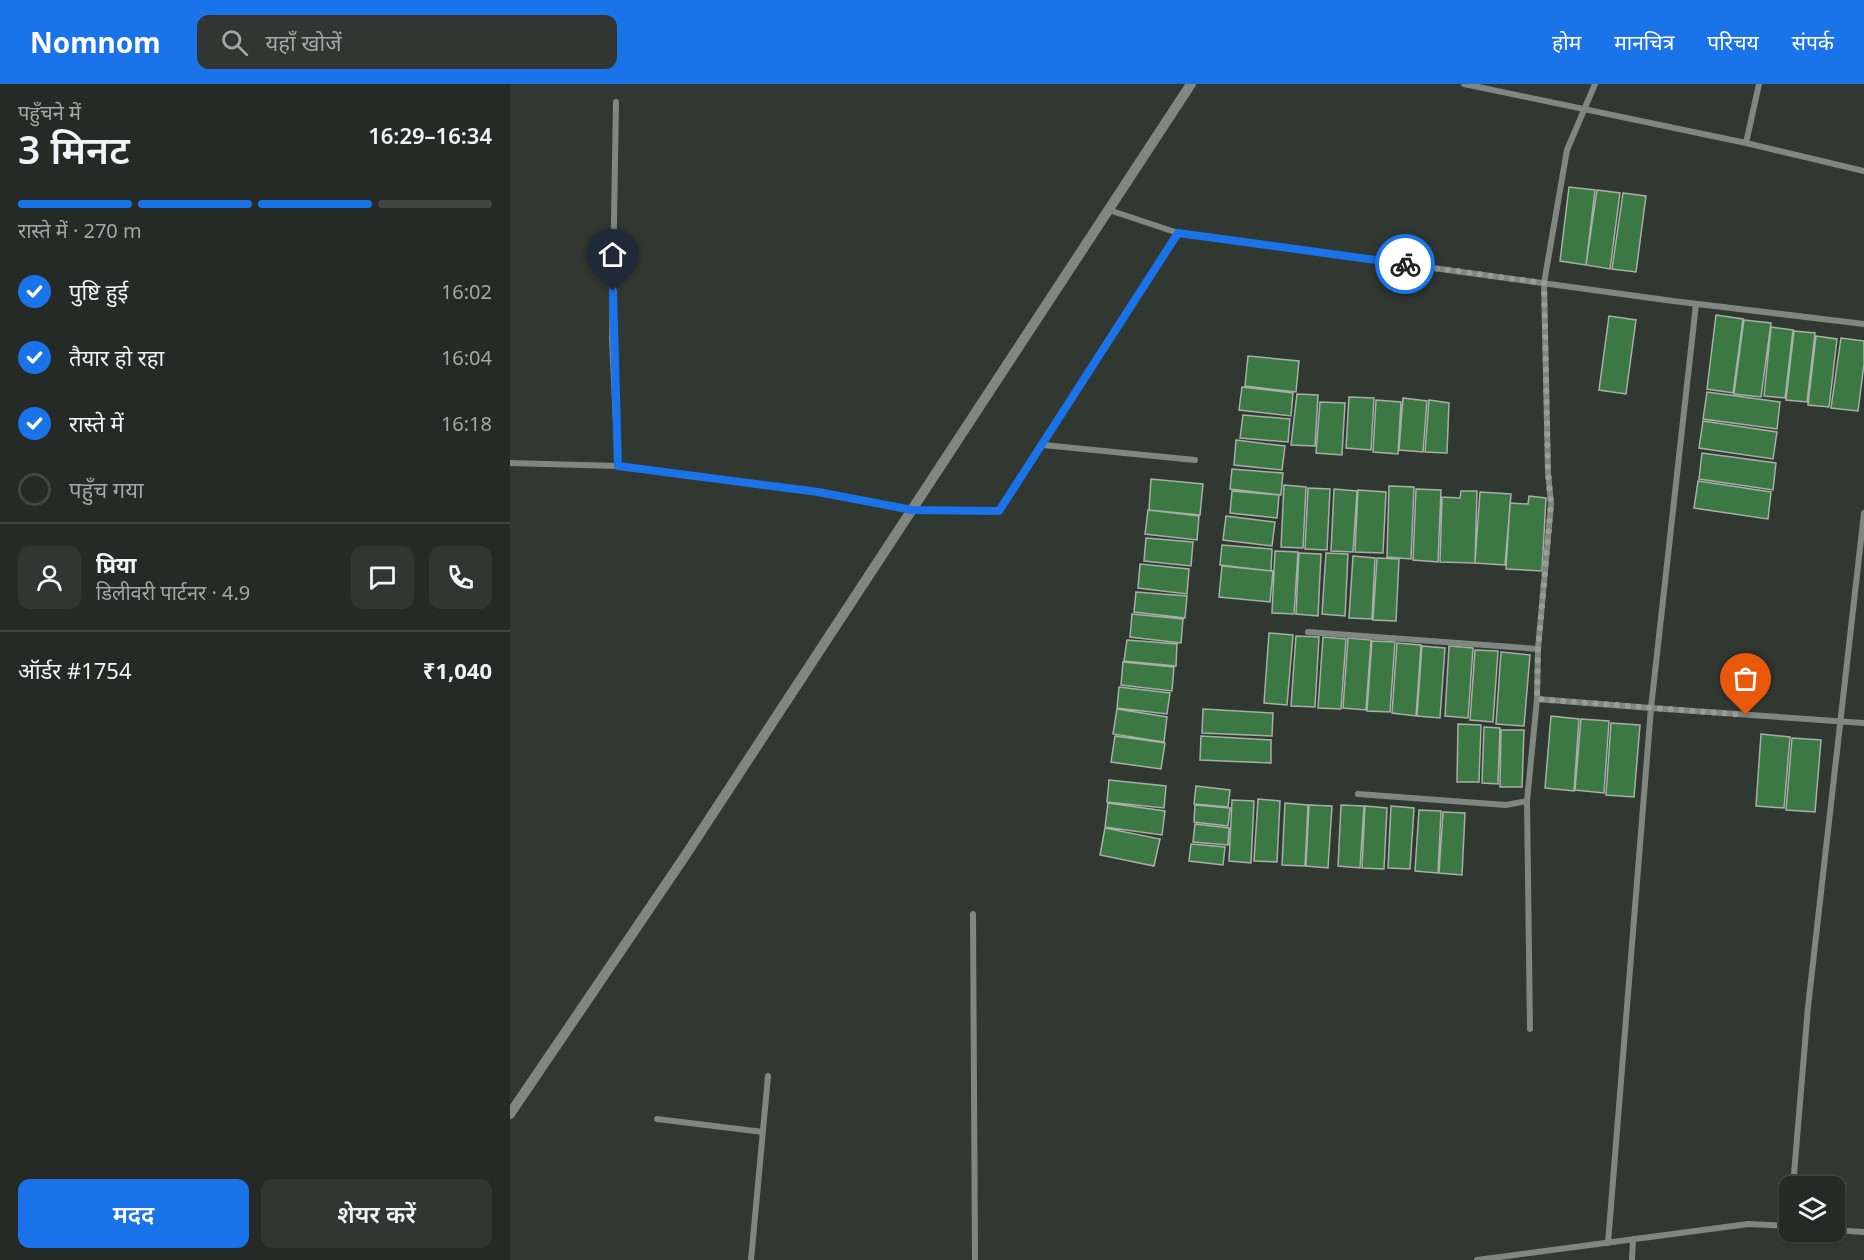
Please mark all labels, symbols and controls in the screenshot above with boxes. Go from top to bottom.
search box [197,15,617,69]
text: Nomnom [30,23,161,61]
icon: search [218,26,251,59]
text: यहाँ खोजें [266,27,341,57]
text: होम [1552,28,1581,56]
text: मानचित्र [1614,28,1674,56]
text: परिचय [1707,28,1759,56]
text: संपर्क [1792,28,1834,56]
text: पहुँचने में [18,99,81,126]
text: 16:29–16:34 [368,120,492,150]
text: 3 मिनट [18,122,130,175]
text: रास्ते में · 270 m [18,217,142,244]
pin [587,229,638,291]
courier [1375,234,1435,294]
icon: home [596,238,629,271]
icon: bike [1389,248,1422,281]
icon: check [18,275,51,308]
text: पुष्टि हुई [69,276,128,306]
text: 16:02 [441,278,492,305]
icon: check [18,341,51,374]
text: तैयार हो रहा [69,342,164,372]
text: 16:04 [441,344,492,371]
icon: check [18,407,51,440]
text: रास्ते में [69,408,124,438]
text: 16:18 [441,410,492,437]
text: पहुँच गया [69,474,144,504]
button: person [18,546,81,609]
button: chat [351,546,414,609]
button: phone [429,546,492,609]
text: प्रिया [96,549,136,579]
text: डिलीवरी पार्टनर · 4.9 [96,579,250,606]
pin [1720,653,1771,715]
text: ऑर्डर #1754 [18,655,132,685]
text: ₹1,040 [423,655,492,685]
icon: bag [1729,662,1762,695]
map controls [1779,1176,1845,1242]
button: layers [1779,1176,1845,1242]
button: मदद [18,1179,249,1248]
button: शेयर करें [261,1179,492,1248]

